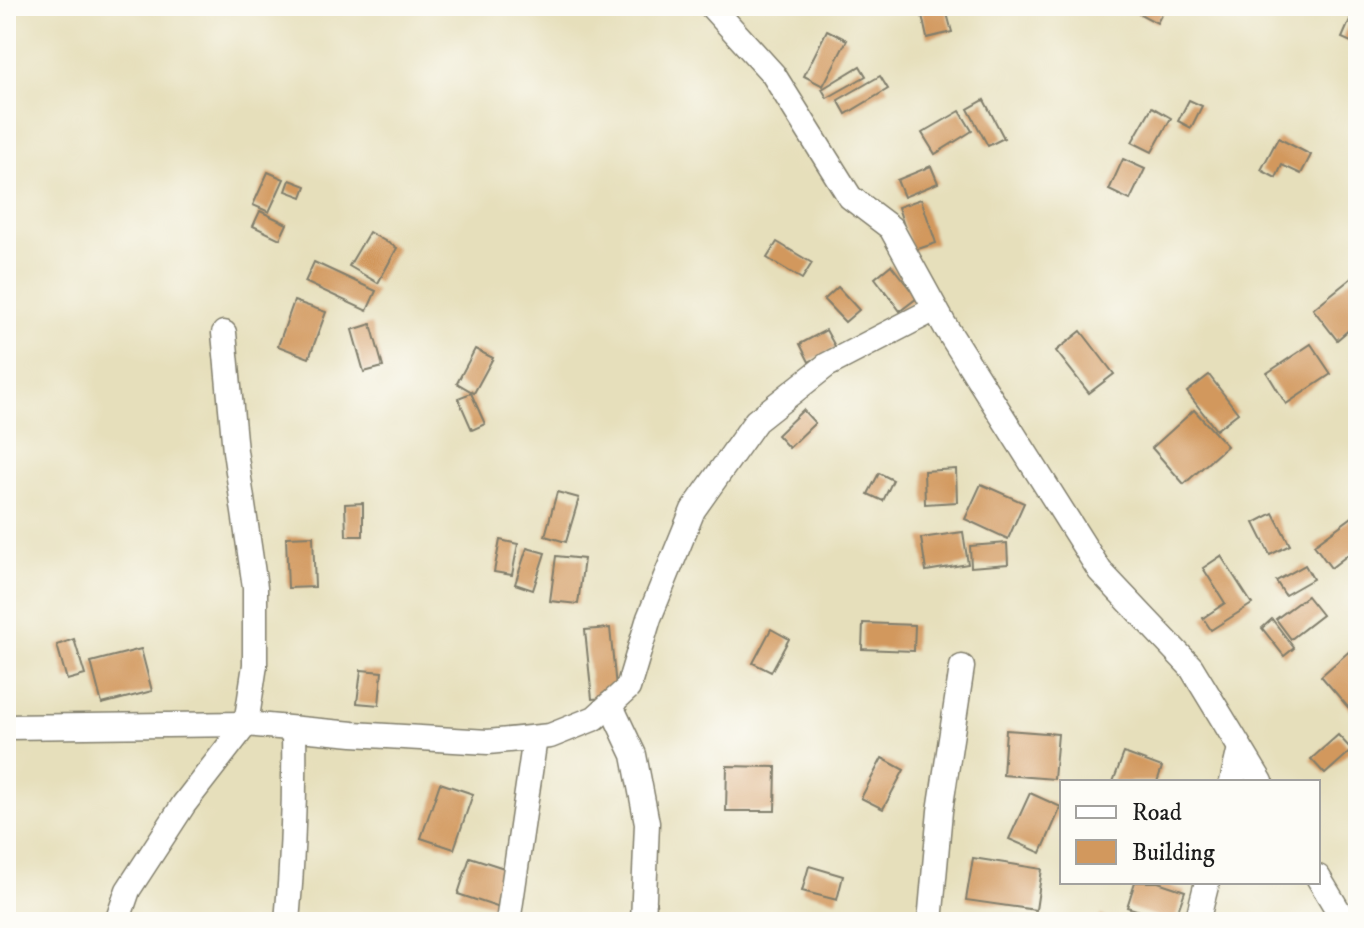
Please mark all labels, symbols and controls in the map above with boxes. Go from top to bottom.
legend [1060,780,1320,884]
text: Road [1132,798,1182,828]
text: Building [1132,838,1215,868]

